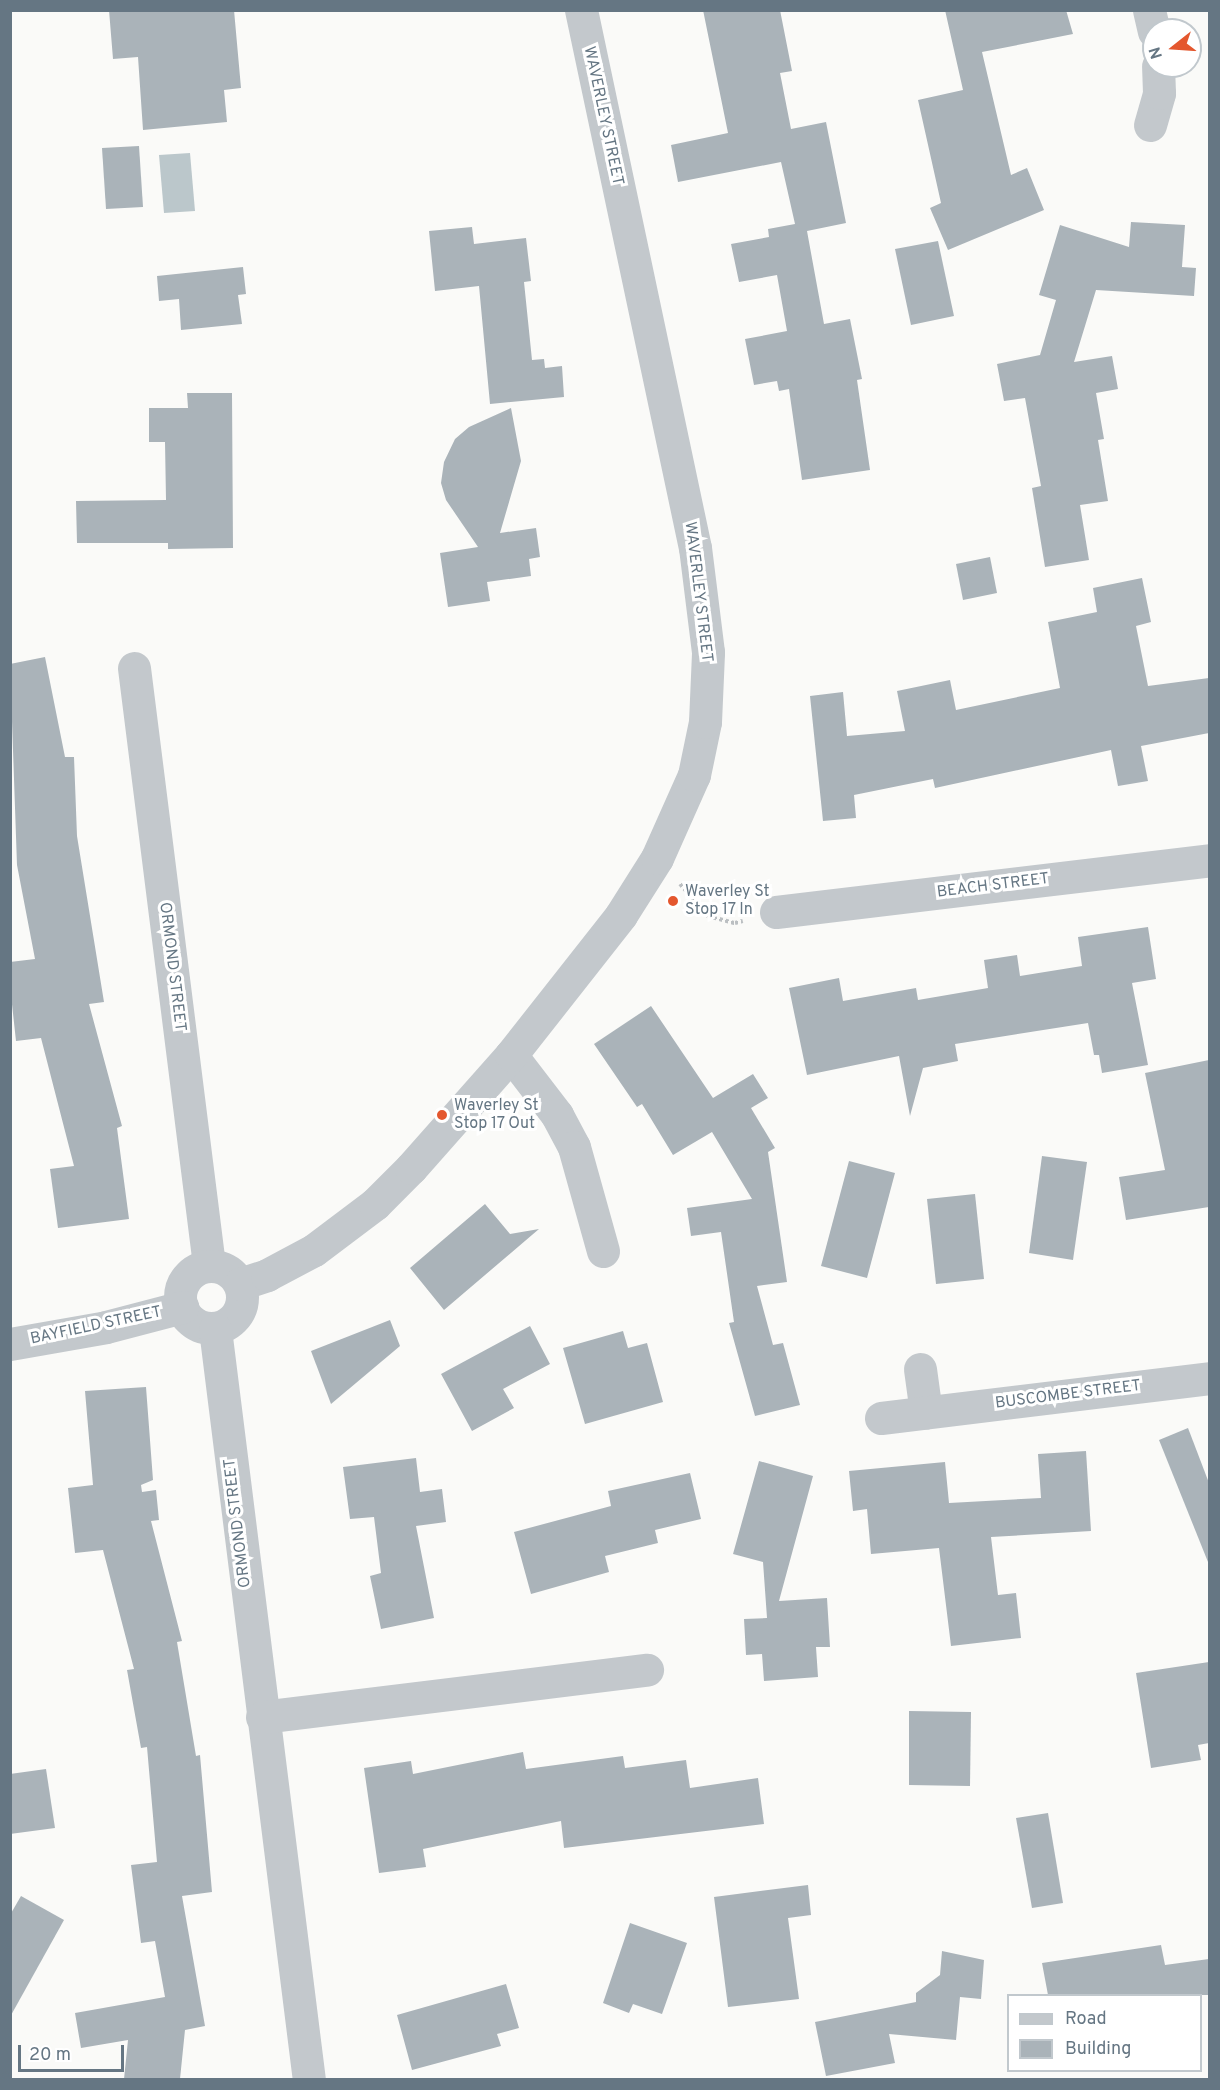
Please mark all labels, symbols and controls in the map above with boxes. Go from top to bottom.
north arrow [1142,18,1202,78]
street label: WAVERLEY STREET [579,44,627,188]
text: N [1145,44,1168,61]
street label: WAVERLEY STREET [680,520,716,664]
street label: BEACH STREET [936,870,1050,902]
place label: Waverley St Stop 17 In [685,882,770,920]
marker: Waverley St Stop 17 In [666,894,680,908]
street label: ORMOND STREET [155,901,189,1033]
place label: Waverley St Stop 17 Out [454,1096,539,1134]
marker: Waverley St Stop 17 Out [435,1108,449,1122]
street label: BAYFIELD STREET [29,1303,163,1349]
street label: BUSCOMBE STREET [994,1377,1142,1413]
street label: ORMOND STREET [221,1457,255,1589]
legend [1007,1994,1202,2072]
text: Road [1065,2008,1107,2031]
scale bar [21,2033,128,2071]
text: Building [1065,2038,1131,2061]
text: 20 m [29,2044,71,2067]

